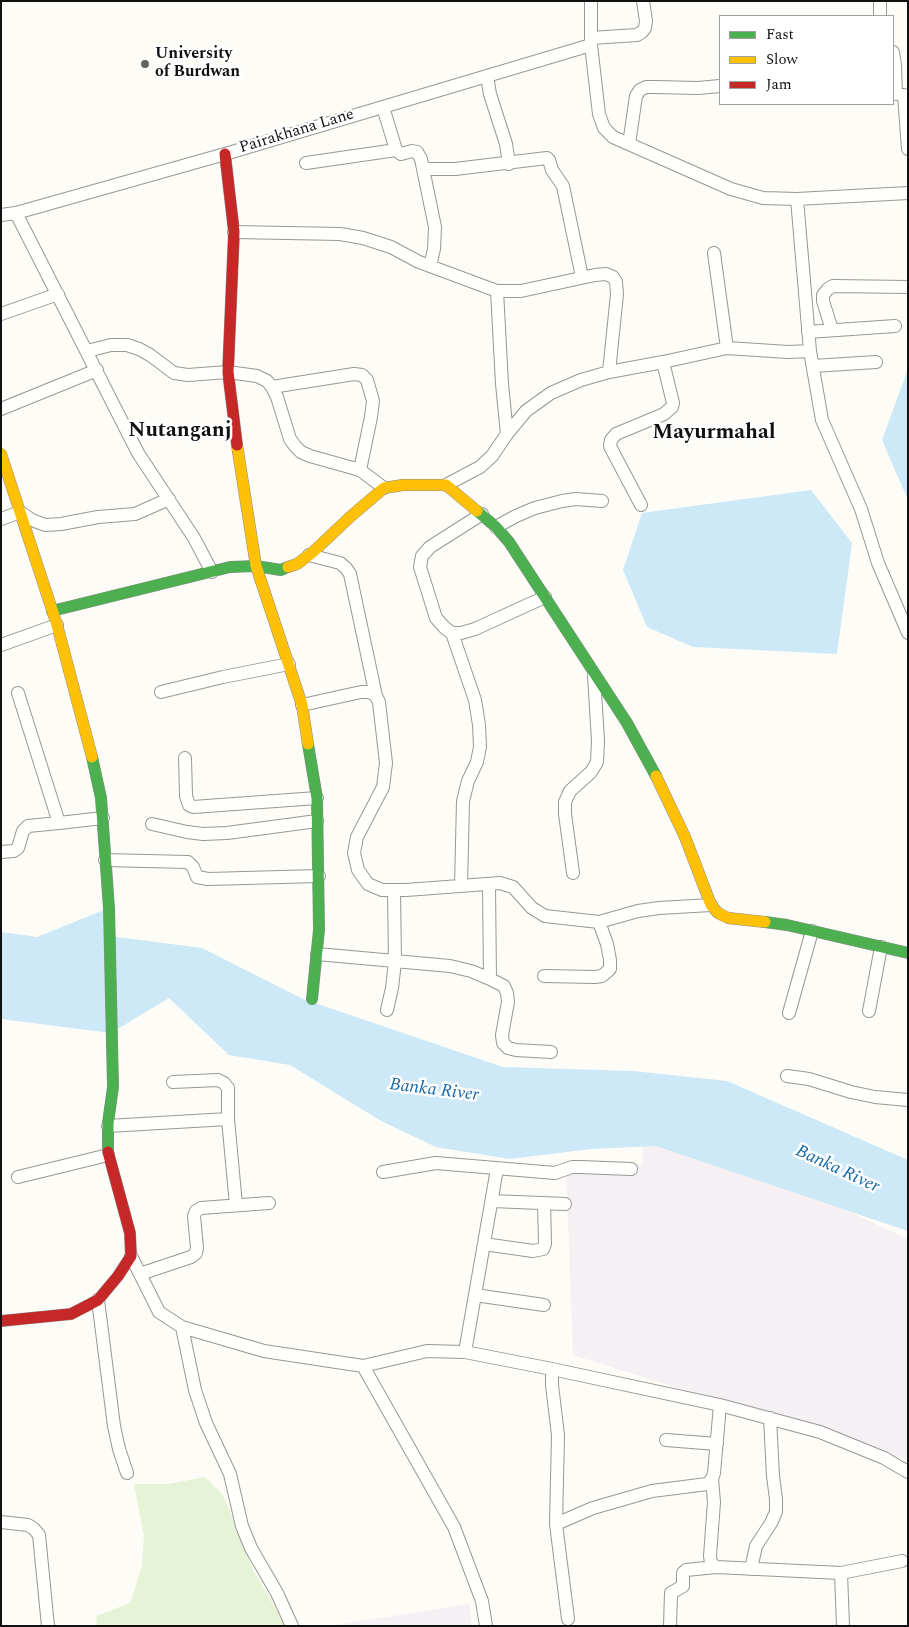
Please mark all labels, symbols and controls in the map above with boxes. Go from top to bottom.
legend [719,15,894,105]
text: Fast [766,23,794,46]
place label: University of Burdwan [155,45,240,83]
text: Slow [766,48,798,71]
marker: University of Burdwan [139,58,151,70]
text: Jam [766,73,792,96]
street label: Pairakhana Lane [237,105,357,159]
district label: Nutanganj [128,419,232,445]
district label: Mayurmahal [652,421,776,447]
water label: Banka River [388,1075,480,1107]
water label: Banka River [792,1141,882,1199]

